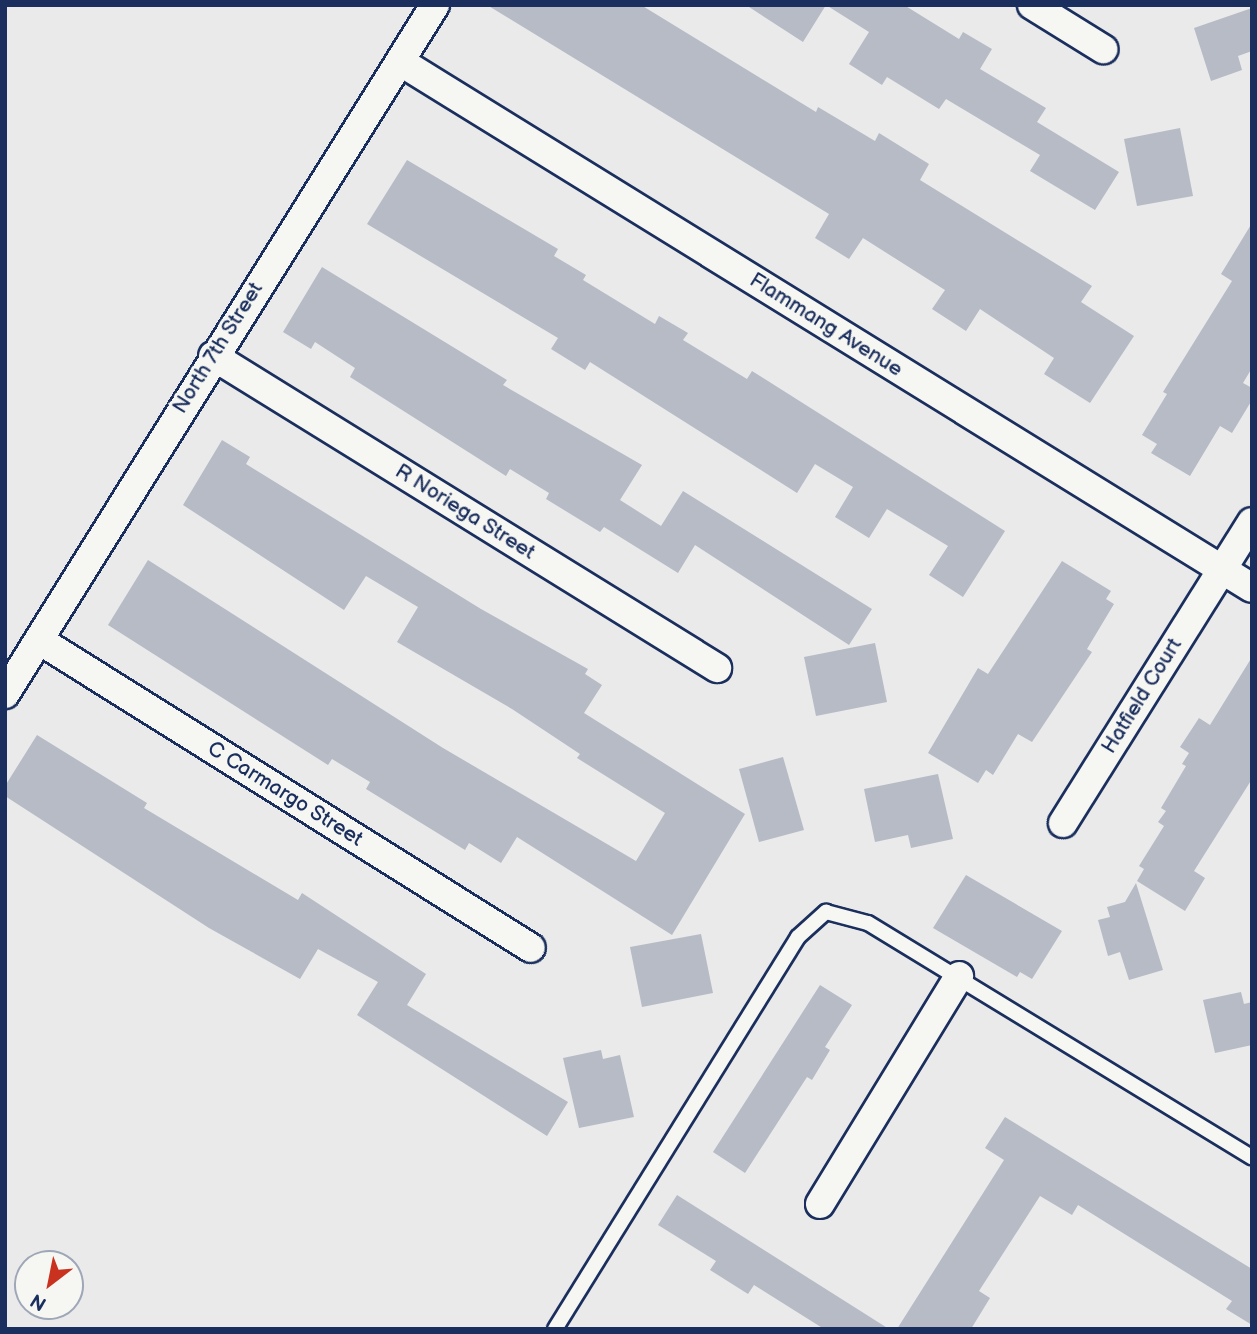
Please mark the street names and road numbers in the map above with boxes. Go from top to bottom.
street label: Flammang Avenue [745,268,907,382]
street label: North 7th Street [167,277,269,419]
street label: R Noriega Street [390,459,540,565]
street label: Hatfield Court [1097,634,1187,758]
street label: C Carmargo Street [202,736,368,852]

